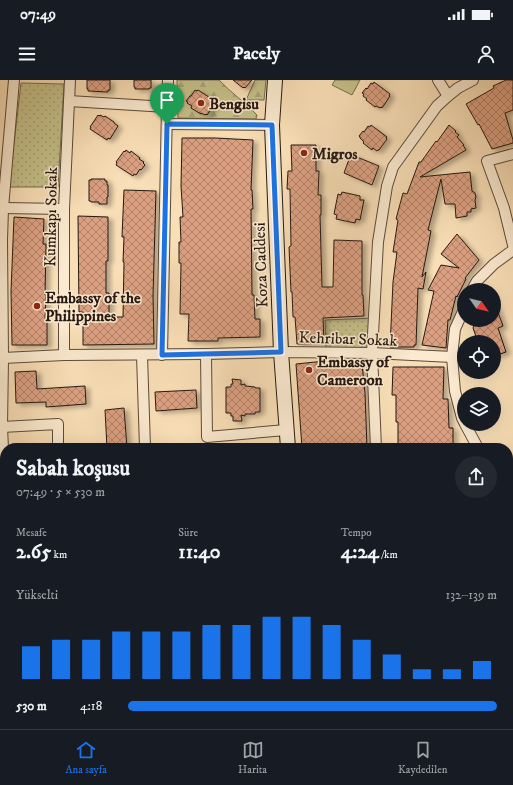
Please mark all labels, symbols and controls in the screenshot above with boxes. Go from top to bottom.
text: 07:49 [20,5,56,24]
icon: menu [16,43,38,65]
text: Pacely [233,43,280,65]
icon: person [475,43,497,65]
pin [150,83,184,124]
icon: arrive [156,89,178,111]
place label: Bengisu [209,94,259,114]
marker: Bengisu [196,98,206,108]
place label: Migros [312,144,358,164]
marker: Migros [299,148,309,158]
street label: Kumkapı Sokak [40,167,62,267]
street label: Koza Caddesi [250,222,272,308]
north arrow [457,283,501,327]
map controls [457,283,501,431]
place label: Embassy of the Philippines [45,288,141,326]
marker: Embassy of the Philippines [32,301,42,311]
street label: Kehribar Sokak [298,327,398,351]
button: locate [457,335,501,379]
place label: Embassy of Cameroon [317,352,392,390]
marker: Embassy of Cameroon [304,365,314,375]
button: layers [457,387,501,431]
text: Sabah koşusu [16,455,130,482]
button: share [455,456,497,498]
text: 07:49 · 5 × 530 m [16,484,105,500]
text: Mesafe [16,526,47,540]
text: Süre [178,526,198,540]
text: Tempo [341,526,372,540]
text: 2.65 [16,540,51,565]
text: 11:40 [178,540,221,565]
text: 4:24 [341,540,379,565]
text: km [51,548,67,562]
text: /km [379,548,398,562]
text: Yükselti [16,587,58,603]
text: 132–139 m [445,587,497,603]
text: 530 m [16,698,47,714]
text: 4:18 [80,698,102,714]
tab: Ana sayfa [66,739,107,777]
tab: Harita [238,739,267,777]
tab: Kaydedilen [398,739,447,777]

